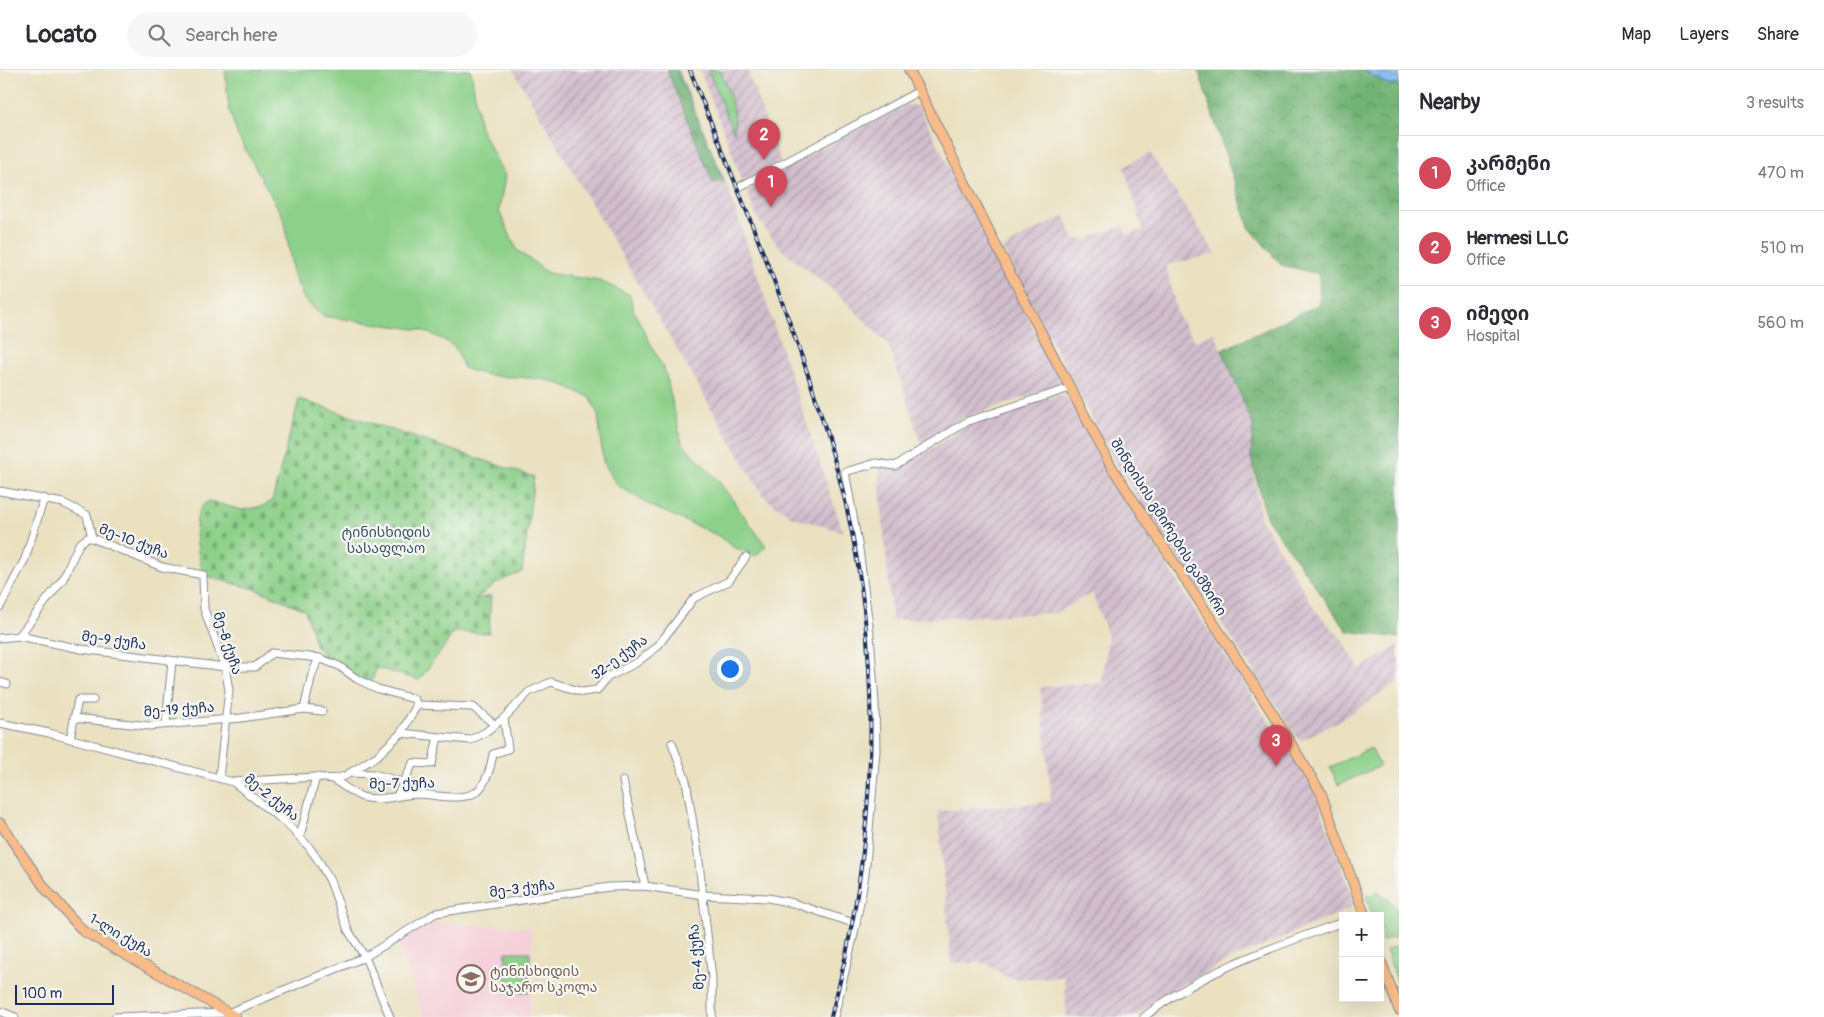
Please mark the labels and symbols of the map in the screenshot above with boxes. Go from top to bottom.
pin: 2 [748,119,780,160]
pin: 1 [755,166,787,207]
street label: შინდისის გმირების გამზირი [1107,436,1230,619]
street label: მე-10 ქუჩა [97,520,171,563]
park label: ტინისხიდის სასაფლაო [341,524,431,557]
street label: მე-8 ქუჩა [209,610,246,677]
street label: მე-9 ქუჩა [80,628,147,653]
street label: 32-ე ქუჩა [588,631,651,684]
your location [717,656,743,682]
street label: მე-19 ქუჩა [143,699,215,720]
pin: 3 [1260,725,1292,766]
street label: მე-2 ქუჩა [241,770,303,825]
street label: მე-7 ქუჩა [369,774,435,793]
street label: მე-3 ქუჩა [488,876,556,901]
street label: 1-ლი ქუჩა [86,910,155,961]
street label: მე-4 ქუჩა [685,923,708,991]
place label: ტინისხიდის საჯარო სკოლა [490,963,597,996]
school or university icon: ტინისხიდის საჯარო სკოლა [456,964,486,994]
scale bar [15,982,114,1005]

